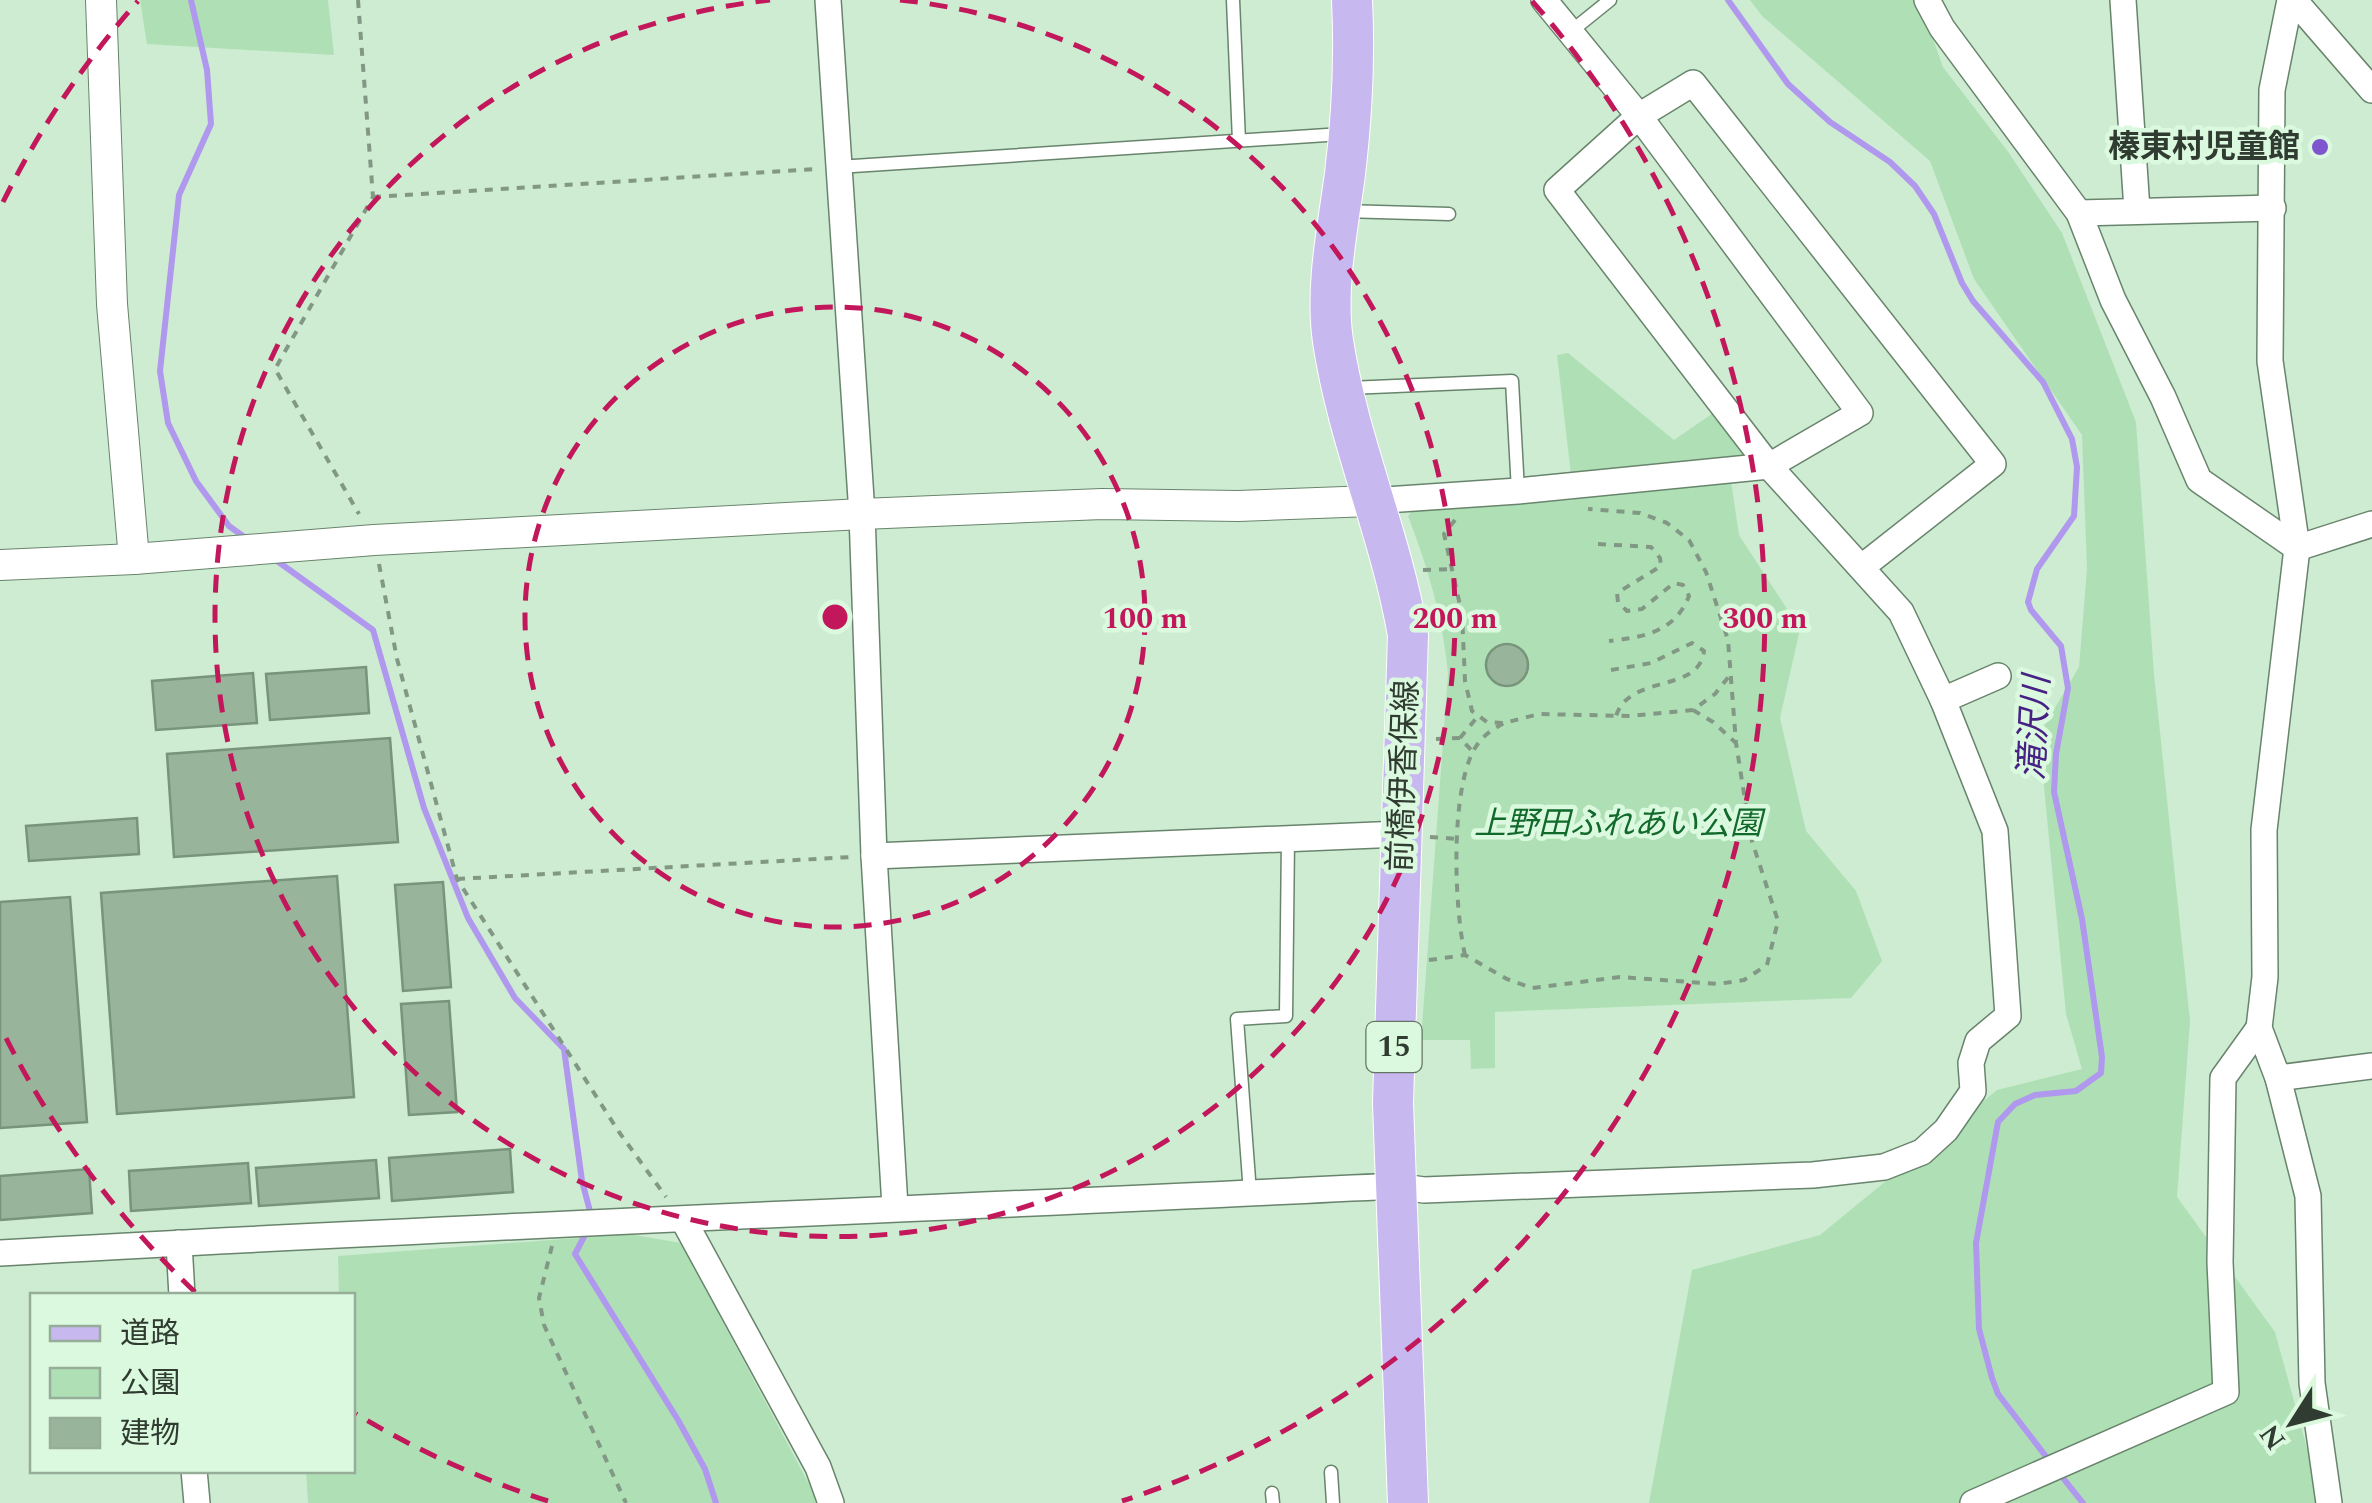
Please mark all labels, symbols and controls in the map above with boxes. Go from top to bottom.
place label: 榛東村児童館 [2108,123,2300,172]
marker: 榛東村児童館 [2309,136,2331,158]
text: 100 m [1102,596,1188,642]
text: 200 m [1412,596,1498,642]
text: 300 m [1722,596,1808,642]
centre of rings [817,599,853,635]
water label: 滝沢川 [2006,670,2064,782]
street label: 前橋伊香保線 [1376,679,1432,873]
park label: 上野田ふれあい公園 [1474,800,1766,849]
road number: 15 [1366,1022,1422,1072]
legend [30,1293,355,1473]
text: 道路 [120,1311,180,1357]
text: 公園 [120,1361,180,1407]
north arrow [2242,1373,2342,1473]
text: 建物 [120,1411,180,1457]
text: N [2249,1415,2297,1459]

